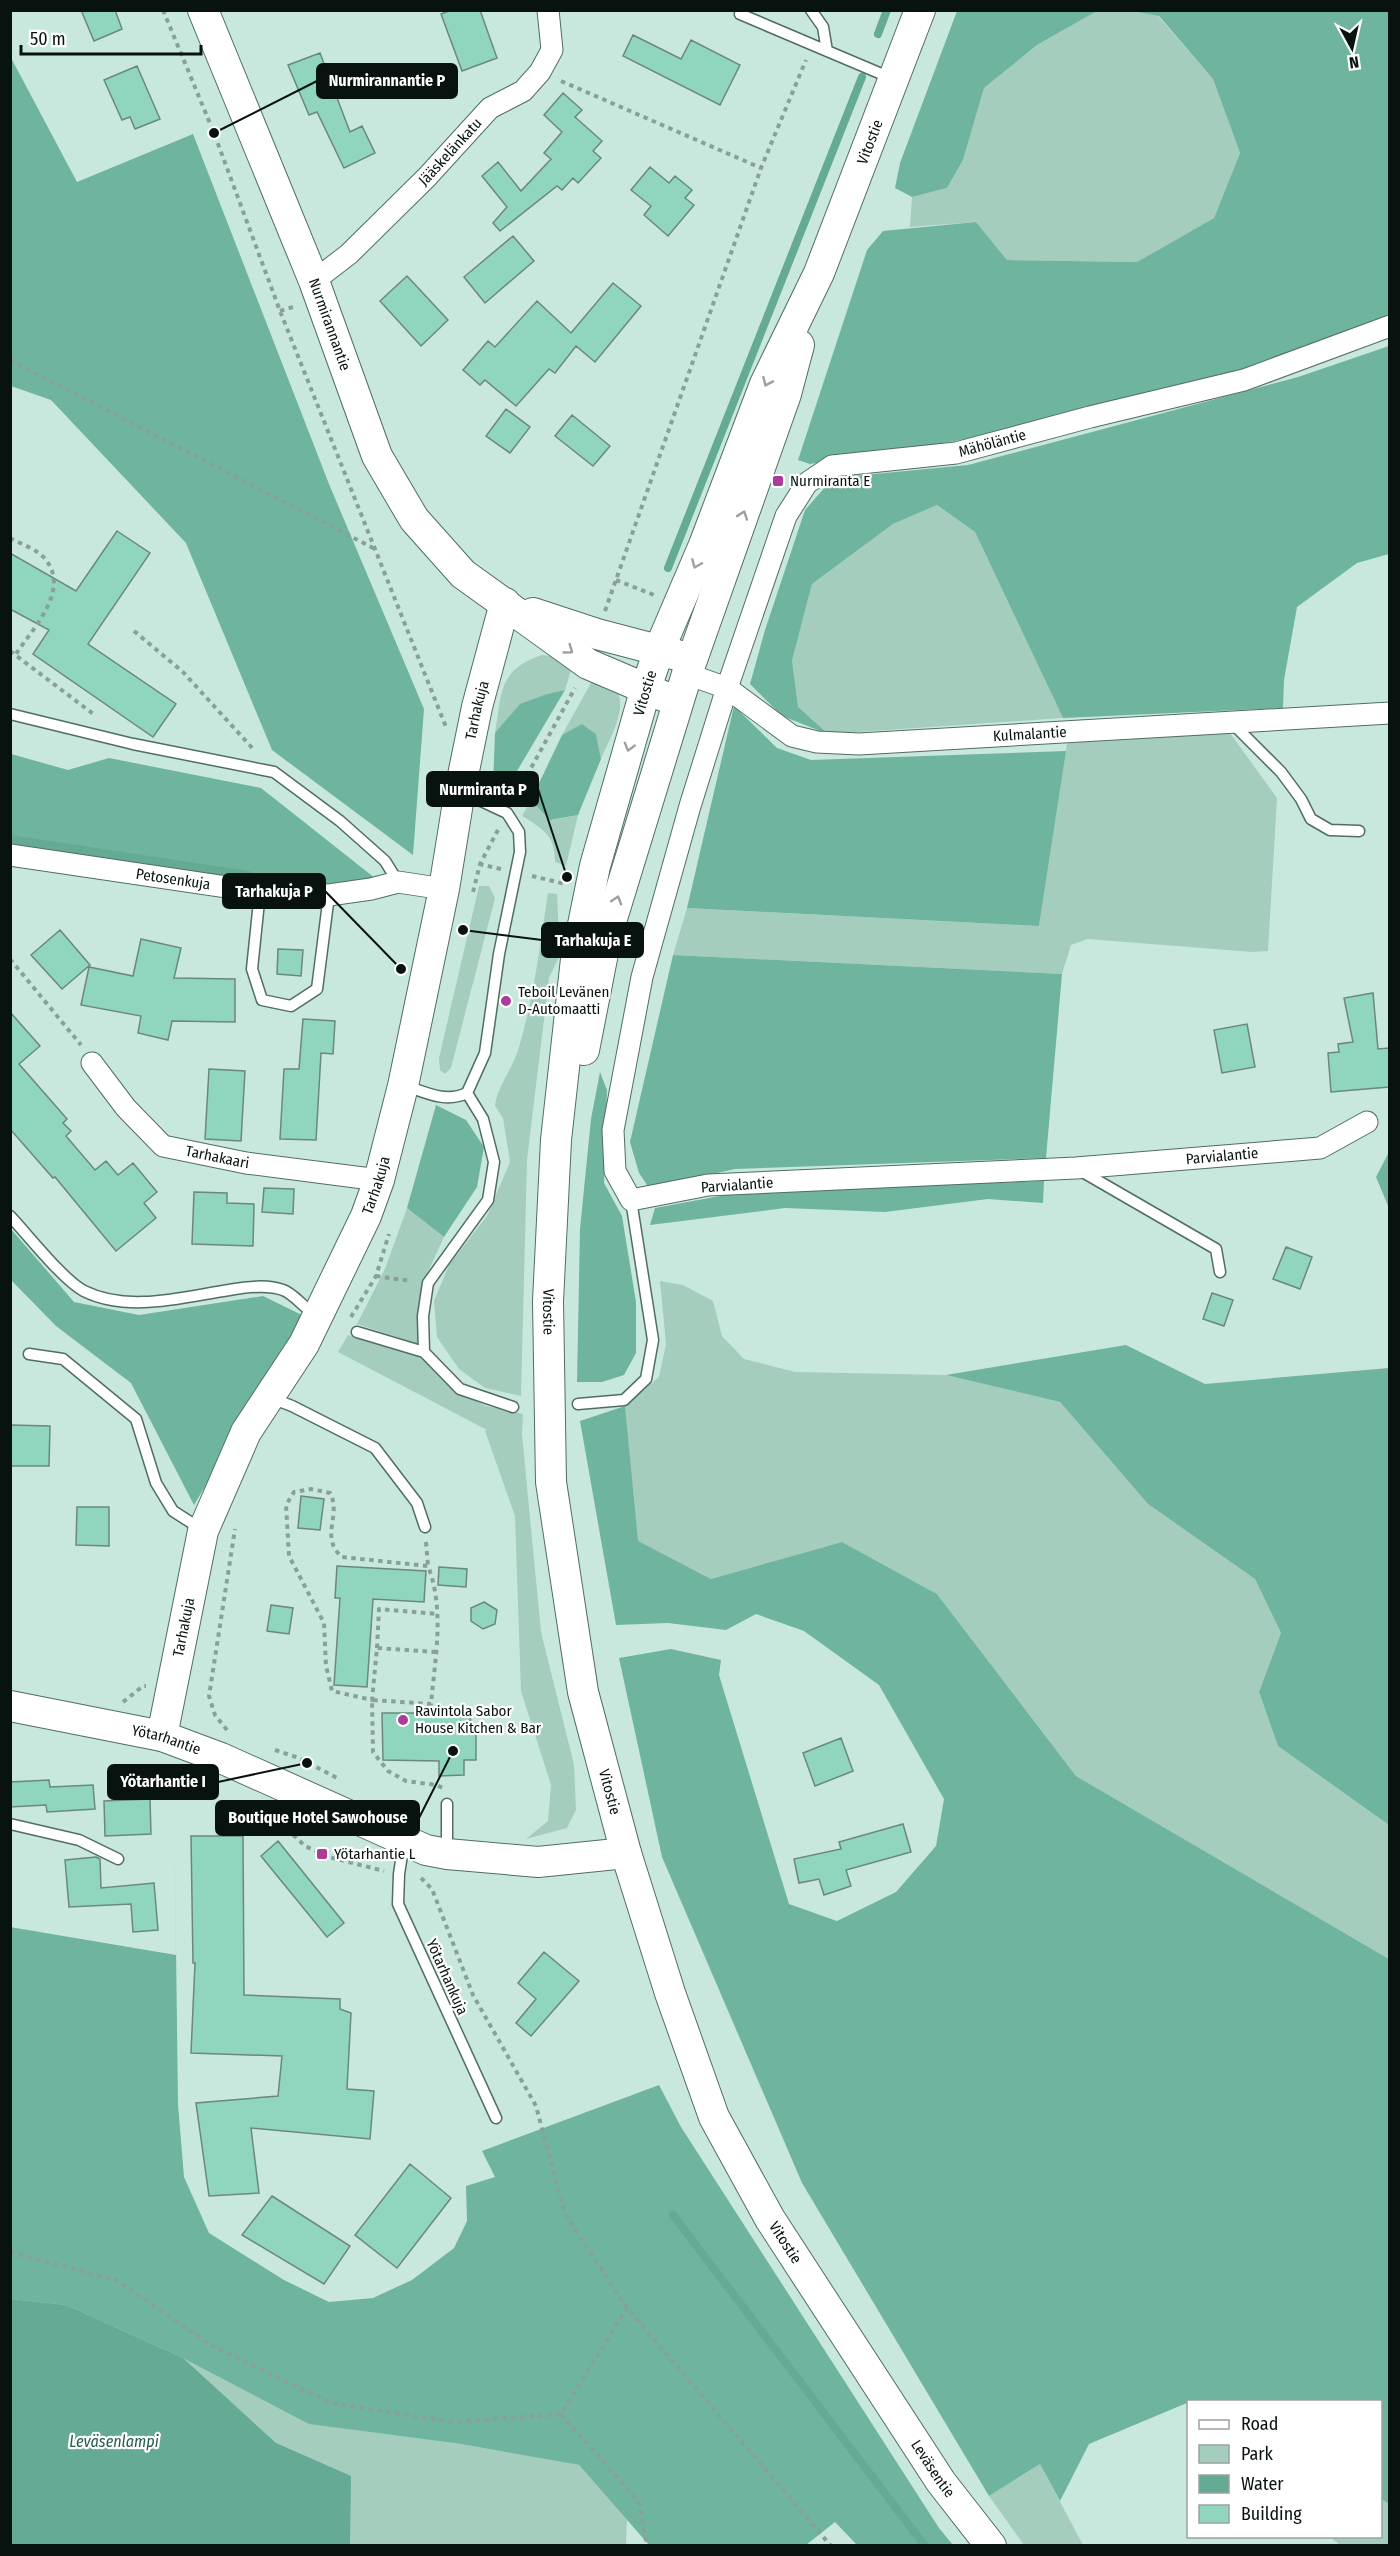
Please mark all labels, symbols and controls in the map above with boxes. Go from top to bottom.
scale bar [21,18,201,56]
north arrow [1322,18,1382,78]
text: 50 m [30,28,66,50]
text: N [1348,52,1360,72]
callout: Nurmirannantie P [317,64,457,98]
text: Nurmirannantie P [329,71,446,90]
street label: Jääskelänkatu [415,114,485,189]
street label: Vitostie [853,117,887,167]
street label: Nurmirannantie [305,276,355,373]
one-way arrow [762,376,774,387]
street label: Mähöläntie [957,426,1028,461]
place label: Nurmiranta E [790,472,870,490]
marker: Nurmiranta E [771,474,785,488]
one-way arrow [736,510,749,521]
one-way arrow [691,557,703,568]
one-way arrow [562,643,573,654]
street label: Vitostie [630,668,660,718]
street label: Tarhakuja [462,679,493,741]
street label: Kulmalantie [992,723,1067,745]
one-way arrow [624,741,636,751]
callout: Nurmiranta P [427,772,538,806]
text: Nurmiranta P [439,780,527,799]
street label: Petosenkuja [135,865,212,894]
callout: Tarhakuja P [223,874,325,908]
text: Tarhakuja P [235,882,313,901]
one-way arrow [610,895,622,906]
callout: Tarhakuja E [542,923,643,957]
text: Tarhakuja E [555,931,632,950]
place label: Teboil Levänen D-Automaatti [518,983,609,1018]
marker: Teboil Levänen D-Automaatti [499,994,513,1008]
street label: Tarhakaari [184,1142,250,1172]
street label: Parvialantie [1185,1144,1259,1168]
street label: Tarhakuja [358,1154,394,1217]
street label: Parvialantie [700,1173,774,1197]
street label: Vitostie [539,1288,558,1335]
street label: Tarhakuja [169,1596,198,1658]
place label: Ravintola Sabor House Kitchen & Bar [415,1702,542,1737]
marker: Ravintola Sabor House Kitchen & Bar [396,1713,410,1727]
street label: Yötarhantie [130,1721,203,1759]
callout: Yötarhantie I [108,1765,218,1799]
street label: Vitostie [595,1767,624,1817]
text: Yötarhantie I [119,1772,206,1791]
callout: Boutique Hotel Sawohouse [216,1801,419,1835]
text: Boutique Hotel Sawohouse [228,1808,408,1827]
place label: Yötarhantie L [334,1845,416,1863]
marker: Yötarhantie L [315,1847,329,1861]
street label: Yötarhankuja [422,1936,472,2018]
street label: Vitostie [765,2218,806,2267]
legend [1187,2400,1382,2538]
text: Road [1241,2413,1278,2435]
water label: Leväsenlampi [69,2432,159,2451]
street label: Leväsentie [907,2437,959,2501]
text: Park [1241,2443,1274,2465]
text: Water [1241,2473,1284,2495]
text: Building [1241,2503,1302,2525]

